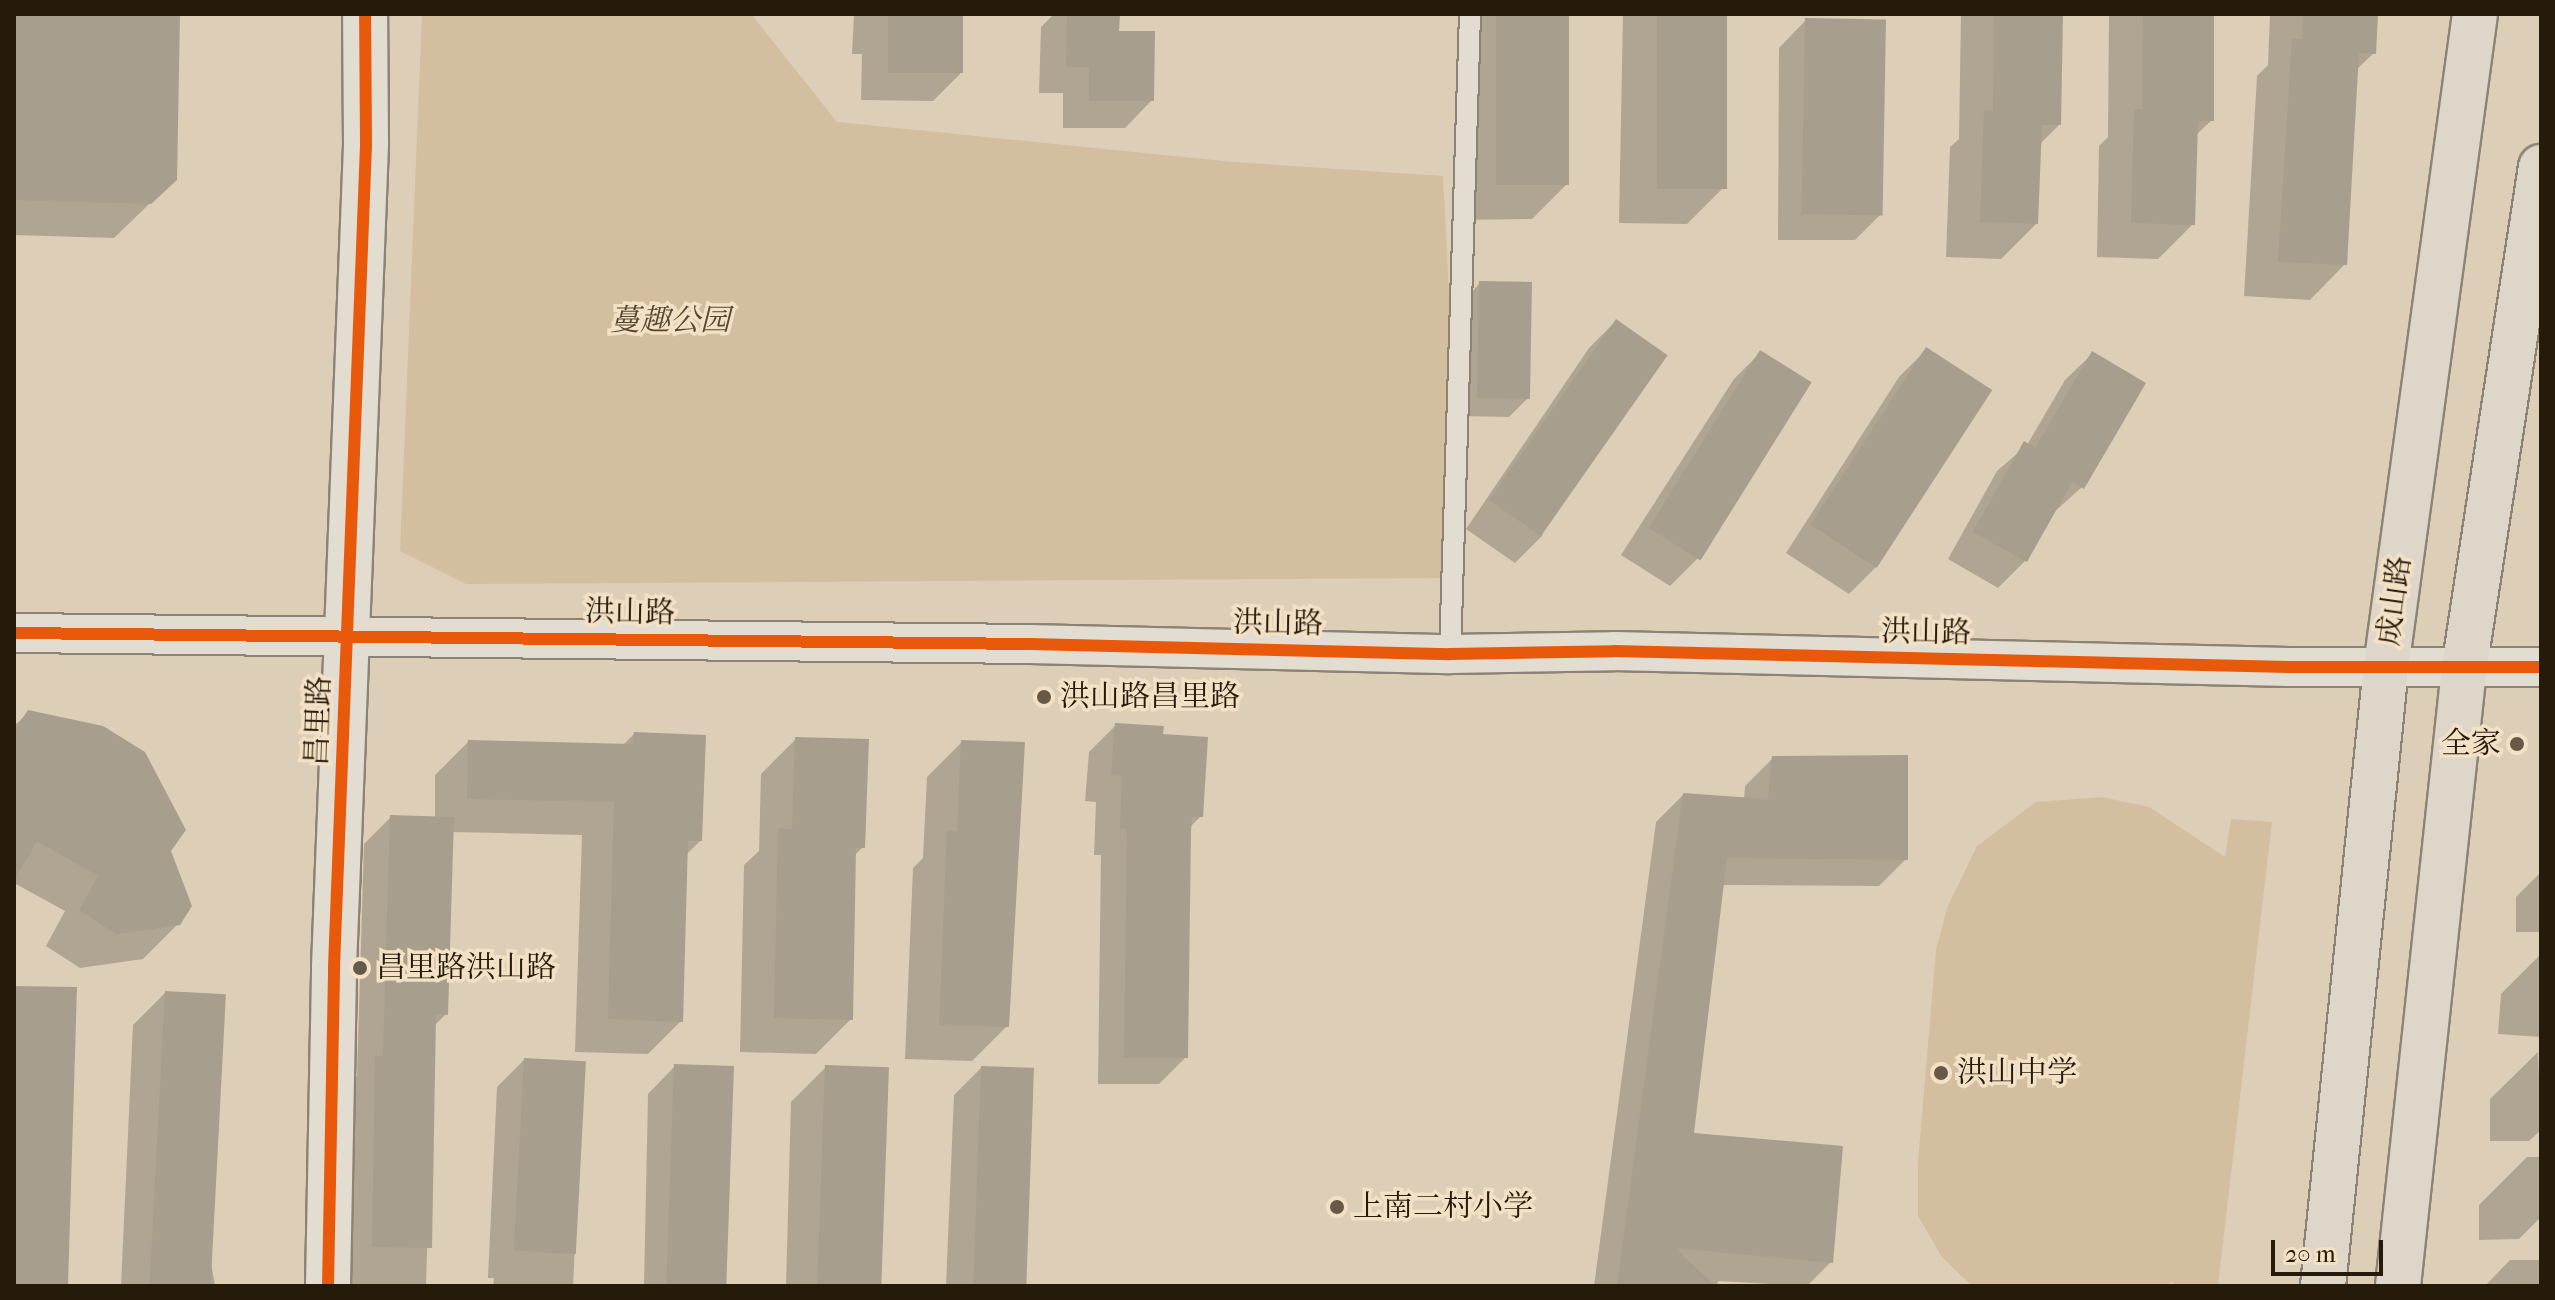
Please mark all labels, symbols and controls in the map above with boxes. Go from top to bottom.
park label: 蔓趣公园 [610,303,730,339]
street label: 成山路 [2371,554,2419,648]
street label: 洪山路 [585,594,675,632]
street label: 洪山路 [1233,605,1323,643]
street label: 洪山路 [1881,614,1971,652]
street label: 昌里路 [299,675,339,767]
place label: 洪山路昌里路 [1060,679,1240,715]
marker: 洪山路昌里路 [1035,688,1053,706]
place label: 全家 [2441,726,2501,762]
marker: 全家 [2508,735,2526,753]
place label: 昌里路洪山路 [376,950,556,986]
marker: 昌里路洪山路 [351,959,369,977]
place label: 洪山中学 [1957,1055,2077,1091]
marker: 洪山中学 [1932,1064,1950,1082]
place label: 上南二村小学 [1353,1189,1533,1225]
marker: 上南二村小学 [1328,1198,1346,1216]
scale bar [2275,1224,2387,1274]
text: 20 m [2285,1240,2336,1268]

